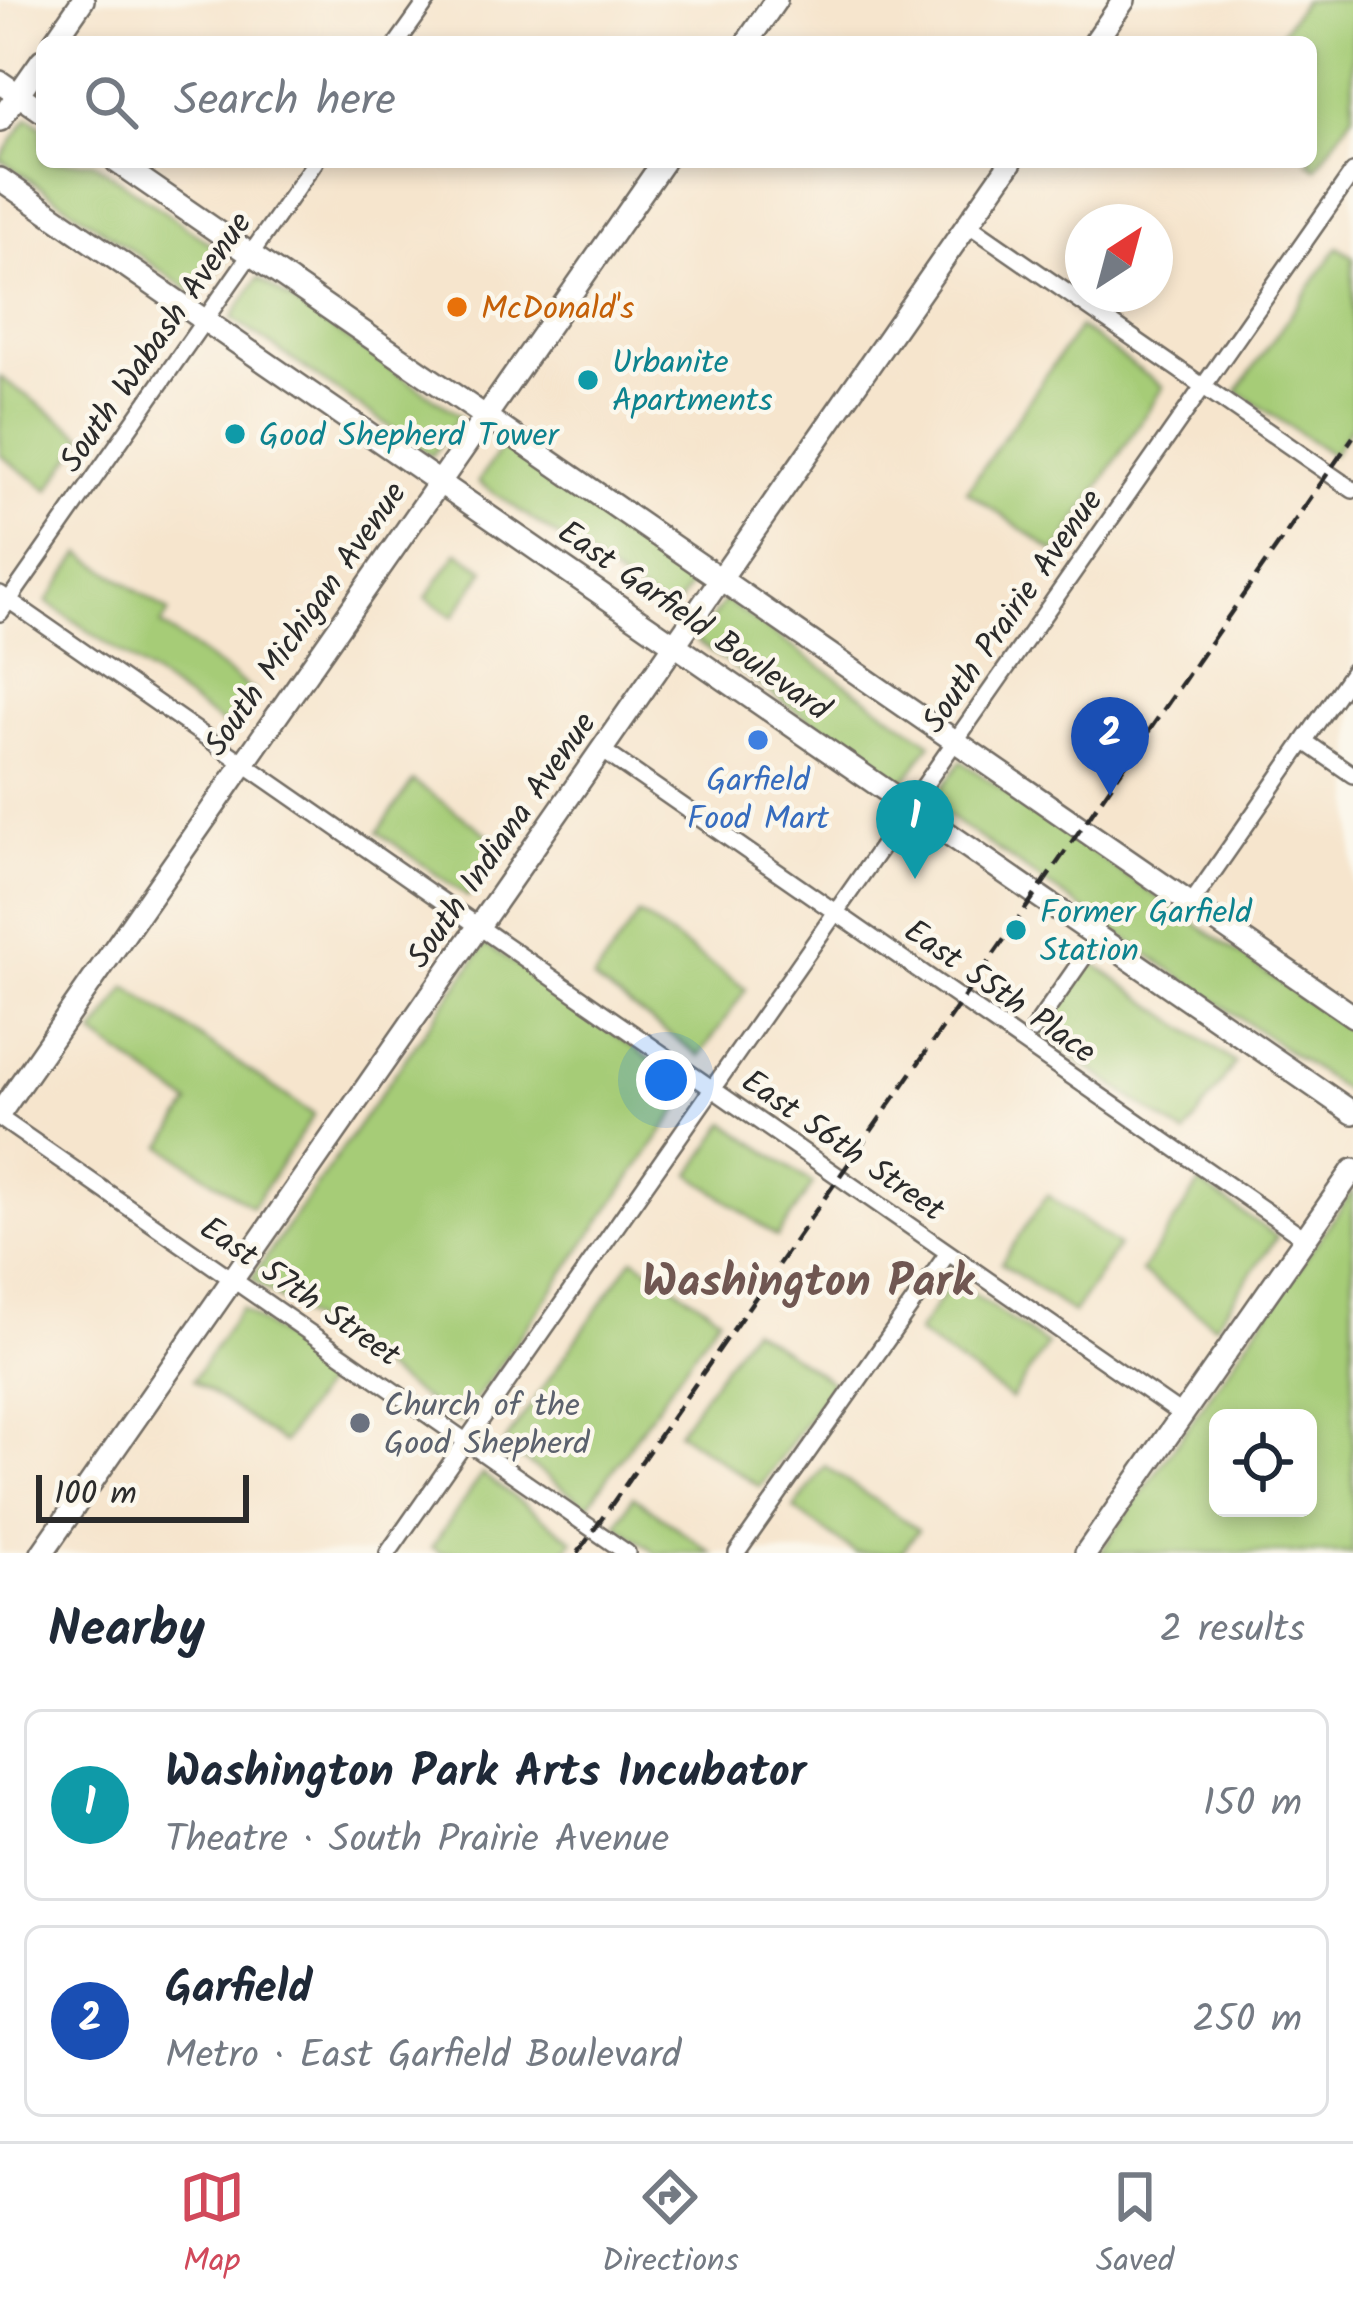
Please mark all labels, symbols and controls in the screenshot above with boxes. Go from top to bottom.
search box [36,36,1317,168]
text: Search here [174,66,396,138]
icon: search [78,69,144,135]
street label: South Wabash Avenue [47,201,267,484]
north arrow [1065,204,1173,312]
place label: McDonald's [481,284,634,337]
marker: McDonald's [444,294,470,320]
place label: Urbanite Apartments [612,338,773,429]
marker: Urbanite Apartments [575,367,601,393]
place label: Good Shepherd Tower [259,411,560,464]
marker: Good Shepherd Tower [222,421,248,447]
street label: South Michigan Avenue [192,471,422,768]
street label: South Prairie Avenue [909,479,1118,745]
street label: East Garfield Boulevard [545,508,842,737]
pin: 2 [1071,697,1149,796]
street label: South Indiana Avenue [394,702,612,980]
marker: Garfield Food Mart [745,727,771,753]
place label: Garfield Food Mart [687,756,830,847]
pin: 1 [876,780,954,879]
place label: Former Garfield Station [1040,888,1253,979]
street label: East 55th Place [892,907,1106,1079]
marker: Former Garfield Station [1003,917,1029,943]
your location [636,1050,696,1110]
street label: East 56th Street [729,1057,956,1238]
street label: East 57th Street [187,1204,412,1383]
district label: Washington Park [642,1248,976,1320]
place label: Church of the Good Shepherd [384,1381,591,1472]
map controls [1209,1409,1317,1517]
button: locate [1209,1409,1317,1517]
marker: Church of the Good Shepherd [347,1410,373,1436]
scale bar [36,1469,249,1522]
text: 100 m [54,1469,137,1522]
text: Nearby [48,1591,205,1672]
text: 2 results [1160,1600,1305,1662]
text: Washington Park Arts Incubator [165,1738,806,1810]
text: 1 [84,1774,96,1836]
text: 150 m [1203,1774,1302,1836]
text: Theatre · South Prairie Avenue [165,1810,669,1872]
text: Garfield [165,1954,313,2026]
text: 2 [79,1990,101,2052]
text: 250 m [1192,1990,1302,2052]
text: Metro · East Garfield Boulevard [165,2026,681,2088]
tab: Map [179,2164,245,2289]
tab: Directions [602,2164,739,2289]
tab: Saved [1096,2164,1174,2289]

